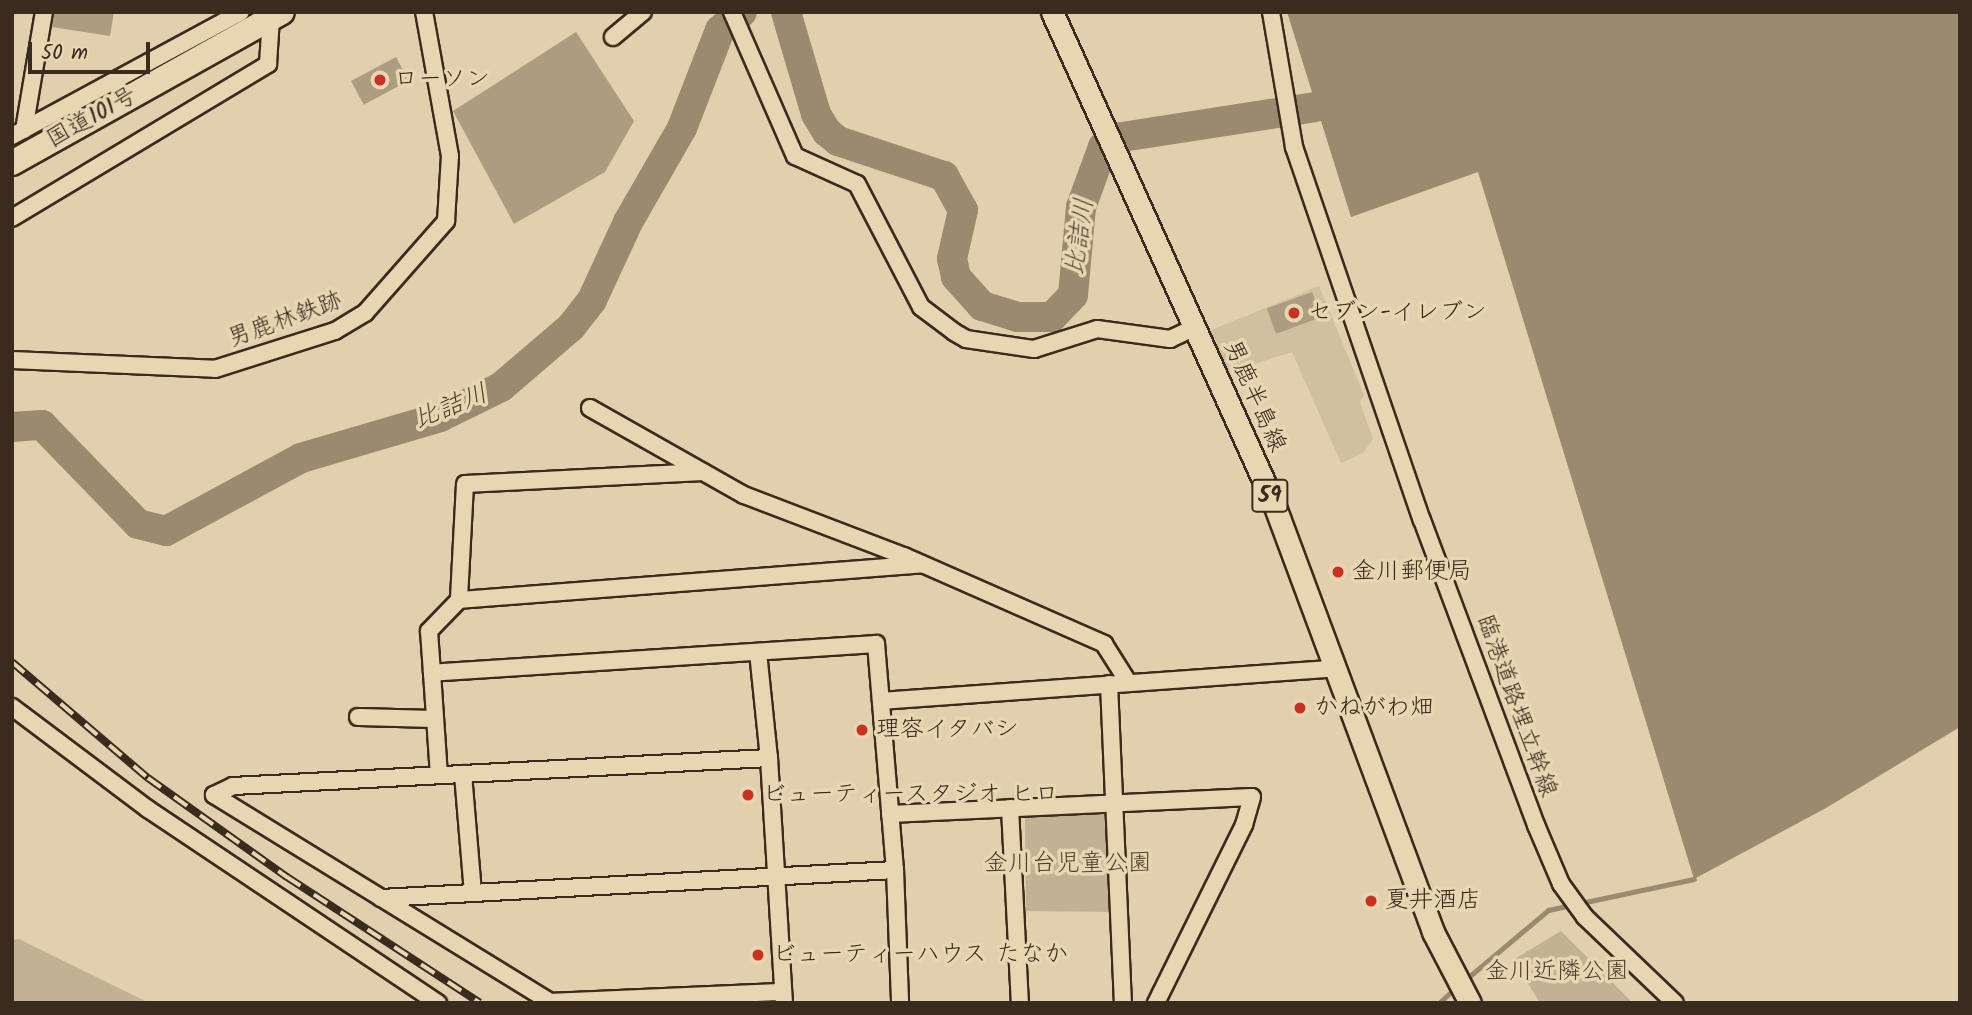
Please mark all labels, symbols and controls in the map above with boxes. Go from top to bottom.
scale bar [32,28,154,72]
text: 50 m [41,37,88,70]
place label: ローソン [394,66,490,94]
marker: ローソン [372,72,388,88]
street label: 国道101号 [42,81,142,155]
water label: 比詰川 [1060,196,1102,278]
street label: 男鹿林鉄跡 [224,286,346,354]
place label: セブン-イレブン [1308,299,1487,327]
marker: セブン-イレブン [1286,305,1302,321]
street label: 男鹿半島線 [1216,335,1292,457]
water label: 比詰川 [409,379,493,437]
road number: 59 [1251,476,1289,516]
place label: 金川郵便局 [1352,558,1472,586]
marker: 金川郵便局 [1330,564,1346,580]
street label: 臨港道路埋立幹線 [1470,611,1562,801]
place label: かねがわ畑 [1314,694,1434,722]
marker: かねがわ畑 [1292,700,1308,716]
place label: 理容イタバシ [876,716,1020,744]
marker: 理容イタバシ [854,722,870,738]
place label: ビューティースタジオ ヒロ [762,781,1060,809]
marker: ビューティースタジオ ヒロ [740,787,756,803]
park label: 金川台児童公園 [984,850,1152,878]
place label: 夏井酒店 [1385,887,1481,915]
marker: 夏井酒店 [1363,893,1379,909]
place label: ビューティーハウス たなか [772,941,1070,969]
marker: ビューティーハウス たなか [750,947,766,963]
park label: 金川近隣公園 [1485,958,1629,986]

